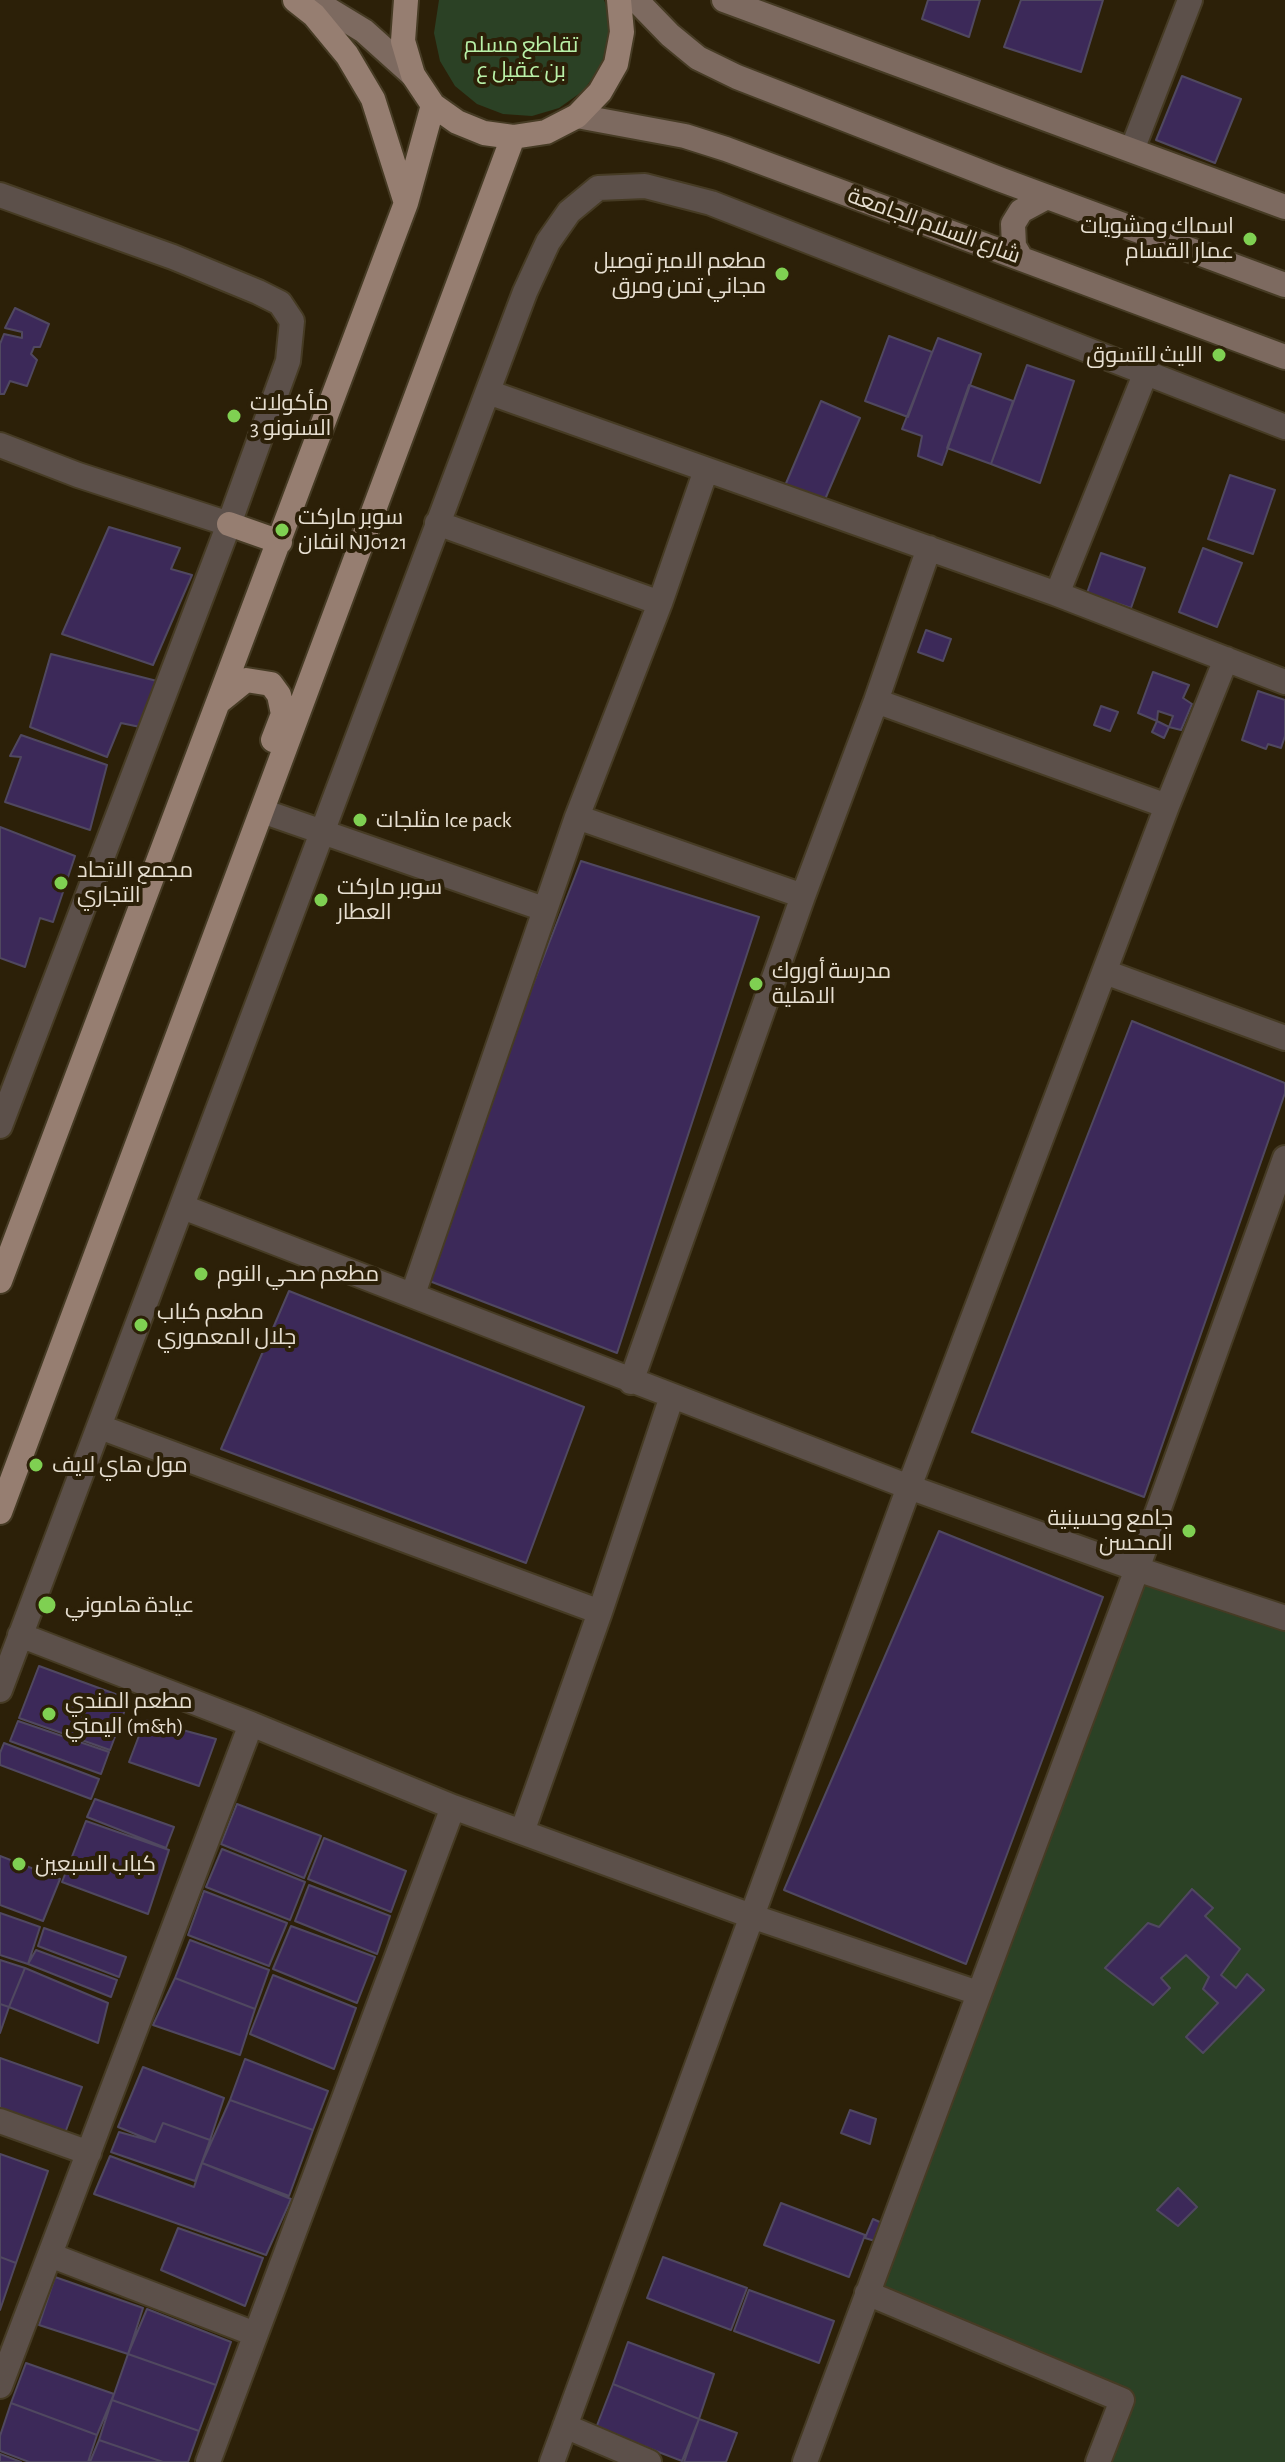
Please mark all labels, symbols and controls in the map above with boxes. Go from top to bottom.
park label: تقاطع مسلم بن عقيل ع [464,32,578,84]
street label: شارع السلام الجامعة [844,182,1024,270]
place label: اسماك ومشويات عمار القسام [1080,213,1234,264]
marker: اسماك ومشويات عمار القسام [1241,230,1259,248]
place label: مطعم الامير توصيل مجاني تمن ومرق [594,248,766,300]
marker: مطعم الامير توصيل مجاني تمن ومرق [773,265,791,283]
place label: الليث للتسوق [1086,342,1203,368]
marker: الليث للتسوق [1210,346,1228,364]
place label: مأكولات السنونو 3 [250,390,331,442]
marker: مأكولات السنونو 3 [225,407,243,425]
place label: سوبر ماركت انفان NJ0121 [298,504,407,556]
marker: سوبر ماركت انفان NJ0121 [273,521,291,539]
place label: مثلجات Ice pack [376,807,512,833]
marker: مثلجات Ice pack [351,811,369,829]
place label: مجمع الاتحاد التجاري [77,857,193,908]
marker: مجمع الاتحاد التجاري [52,874,70,892]
place label: سوبر ماركت العطار [337,874,442,926]
marker: سوبر ماركت العطار [312,891,330,909]
place label: مدرسة أوروك الاهلية [772,958,891,1010]
marker: مدرسة أوروك الاهلية [747,975,765,993]
place label: مطعم صحي النوم [217,1261,379,1287]
marker: مطعم صحي النوم [192,1265,210,1283]
place label: مطعم كباب جلال المعموري [157,1299,296,1350]
marker: مطعم كباب جلال المعموري [132,1316,150,1334]
place label: مول هاي لايف [52,1452,188,1478]
marker: مول هاي لايف [27,1456,45,1474]
place label: جامع وحسينية المحسن [1047,1505,1173,1556]
marker: جامع وحسينية المحسن [1180,1522,1198,1540]
place label: عيادة هاموني [65,1592,194,1618]
marker: عيادة هاموني [36,1594,58,1616]
place label: مطعم المندي اليمني (m&h) [65,1688,192,1740]
marker: مطعم المندي اليمني (m&h) [40,1705,58,1723]
place label: كباب السبعين [35,1851,156,1877]
marker: كباب السبعين [10,1855,28,1873]

